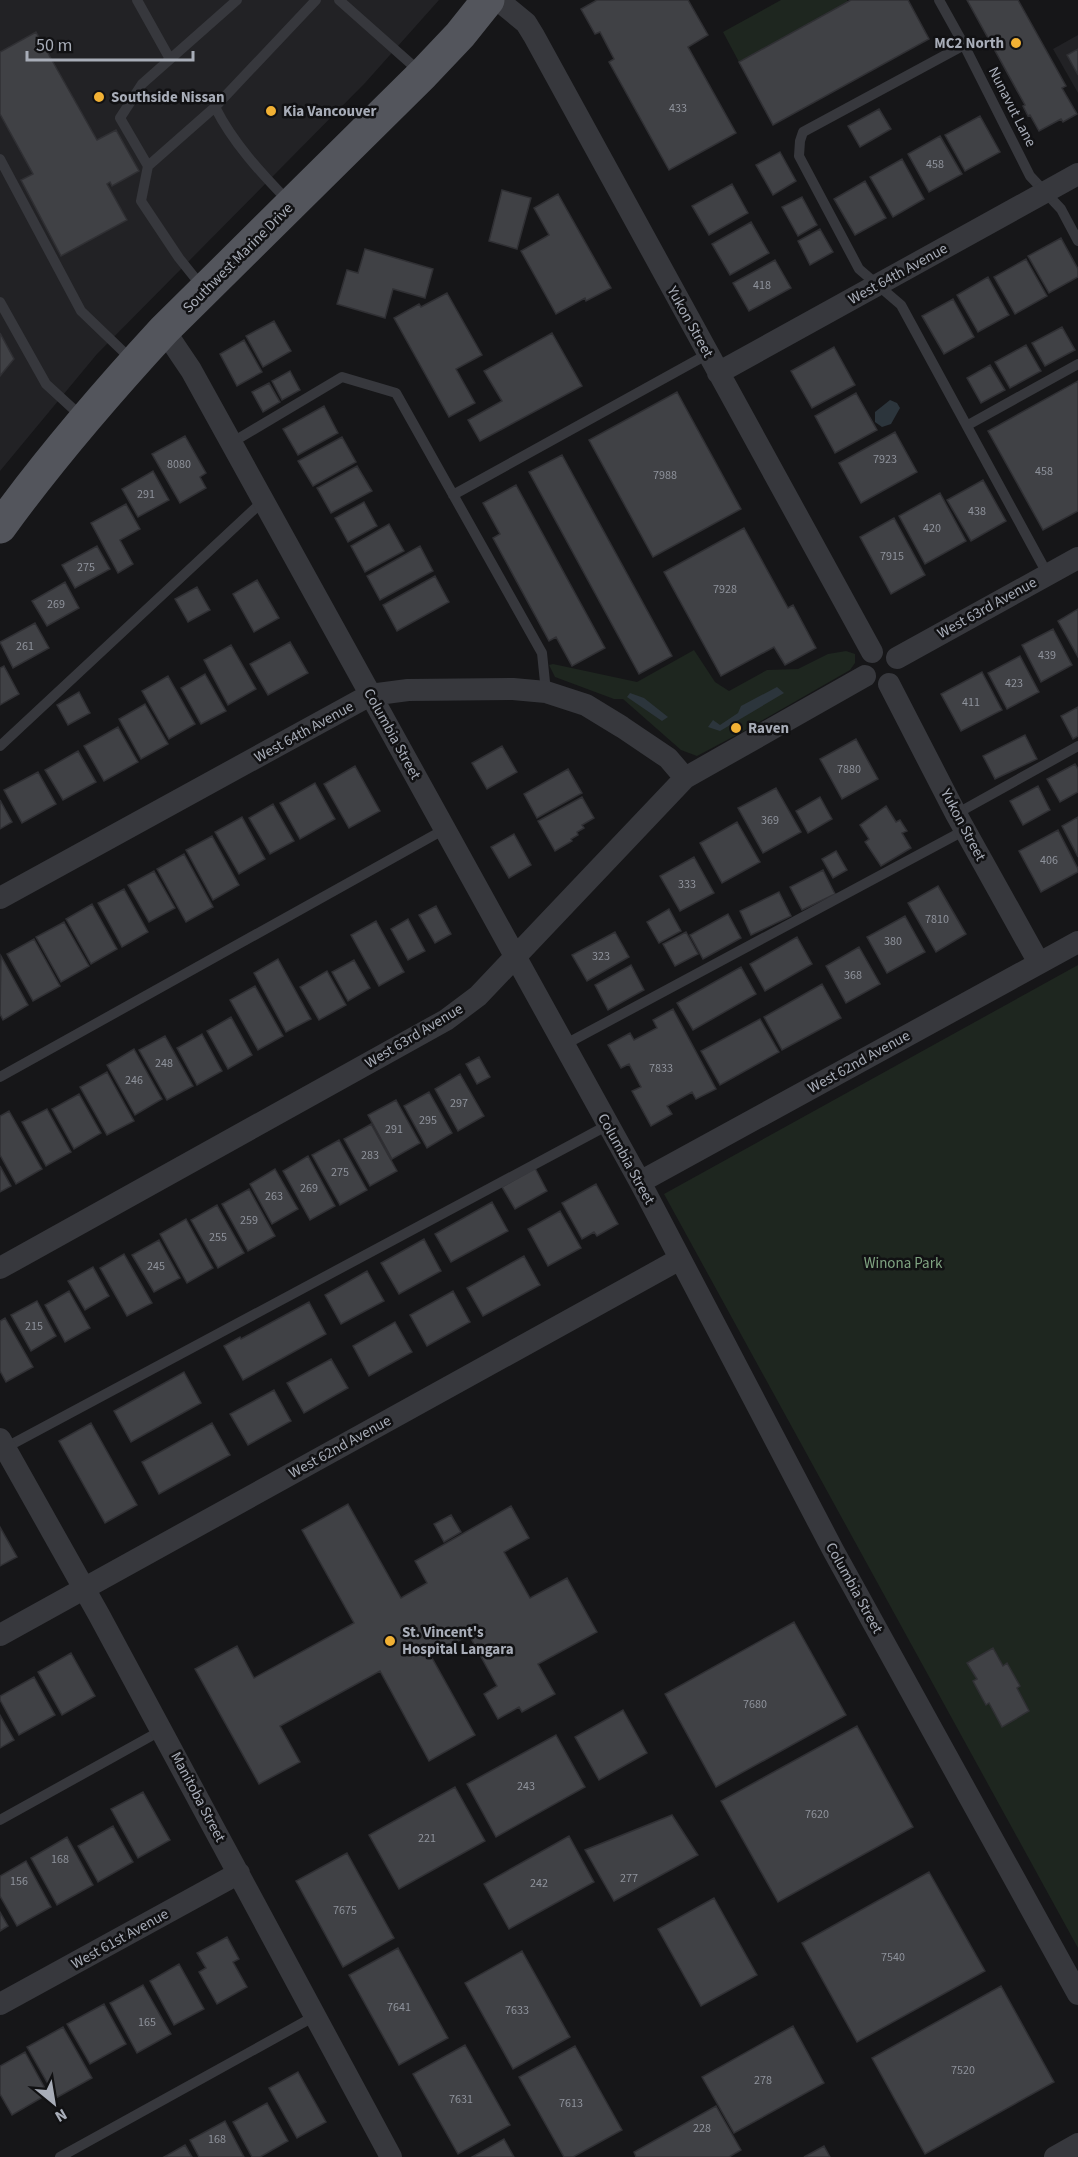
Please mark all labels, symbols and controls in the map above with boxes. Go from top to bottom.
scale bar [27,24,194,62]
text: 50 m [36,33,72,58]
place label: MC2 North [934,33,1004,54]
marker: MC2 North [1009,36,1023,50]
street label: Nunavut Lane [983,63,1041,151]
place label: Southside Nissan [111,87,225,108]
marker: Southside Nissan [92,90,106,104]
house number: 433 [669,100,687,117]
place label: Kia Vancouver [283,101,376,122]
marker: Kia Vancouver [264,104,278,118]
house number: 458 [926,156,944,173]
street label: Southwest Marine Drive [178,198,298,318]
street label: West 64th Avenue [845,238,951,310]
house number: 418 [753,277,771,294]
street label: Yukon Street [661,282,718,362]
house number: 7923 [873,451,897,468]
house number: 8080 [167,456,191,473]
house number: 458 [1035,463,1053,480]
house number: 7988 [653,467,677,484]
house number: 291 [137,486,155,503]
house number: 438 [968,503,986,520]
house number: 420 [923,520,941,537]
house number: 7915 [880,548,904,565]
house number: 275 [77,559,95,576]
street label: West 63rd Avenue [933,572,1041,644]
house number: 7928 [713,581,737,598]
house number: 269 [47,596,65,613]
house number: 261 [16,638,34,655]
house number: 439 [1038,647,1056,664]
house number: 423 [1005,675,1023,692]
street label: Columbia Street [358,685,426,783]
house number: 411 [962,694,980,711]
street label: West 64th Avenue [251,696,357,768]
place label: Raven [748,718,789,739]
marker: Raven [729,721,743,735]
house number: 7880 [837,761,861,778]
street label: Yukon Street [935,784,991,865]
house number: 369 [761,812,779,829]
house number: 406 [1040,852,1058,869]
house number: 333 [678,876,696,893]
house number: 7810 [925,911,949,928]
house number: 380 [884,933,902,950]
house number: 323 [592,948,610,965]
house number: 368 [844,967,862,984]
street label: West 63rd Avenue [361,998,467,1074]
street label: West 62nd Avenue [804,1025,914,1099]
house number: 248 [155,1055,173,1072]
house number: 7833 [649,1060,673,1077]
house number: 246 [125,1072,143,1089]
house number: 297 [450,1095,468,1112]
street label: Columbia Street [592,1110,660,1208]
house number: 295 [419,1112,437,1129]
house number: 291 [385,1121,403,1138]
house number: 283 [361,1147,379,1164]
house number: 275 [331,1164,349,1181]
house number: 269 [300,1180,318,1197]
house number: 263 [265,1188,283,1205]
house number: 259 [240,1212,258,1229]
house number: 255 [209,1229,227,1246]
park label: Winona Park [864,1253,943,1274]
house number: 245 [147,1258,165,1275]
house number: 215 [25,1318,43,1335]
street label: West 62nd Avenue [285,1410,395,1484]
street label: Columbia Street [820,1539,888,1637]
place label: St. Vincent's Hospital Langara [402,1622,514,1660]
marker: St. Vincent's Hospital Langara [383,1634,397,1648]
house number: 7680 [743,1696,767,1713]
street label: Manitoba Street [165,1748,231,1846]
house number: 243 [517,1778,535,1795]
house number: 7620 [805,1806,829,1823]
house number: 221 [418,1830,436,1847]
house number: 168 [51,1851,69,1868]
house number: 277 [620,1870,638,1887]
house number: 156 [10,1873,28,1890]
house number: 242 [530,1875,548,1892]
house number: 7675 [333,1902,357,1919]
street label: West 61st Avenue [67,1904,173,1974]
house number: 7540 [881,1949,905,1966]
house number: 7641 [387,1999,411,2016]
house number: 7633 [505,2002,529,2019]
house number: 165 [138,2014,156,2031]
house number: 7520 [951,2062,975,2079]
house number: 278 [754,2072,772,2089]
north arrow [24,2073,84,2133]
house number: 7631 [449,2091,473,2108]
house number: 7613 [559,2095,583,2112]
text: N [51,2103,71,2127]
house number: 228 [693,2120,711,2137]
house number: 168 [208,2131,226,2148]

